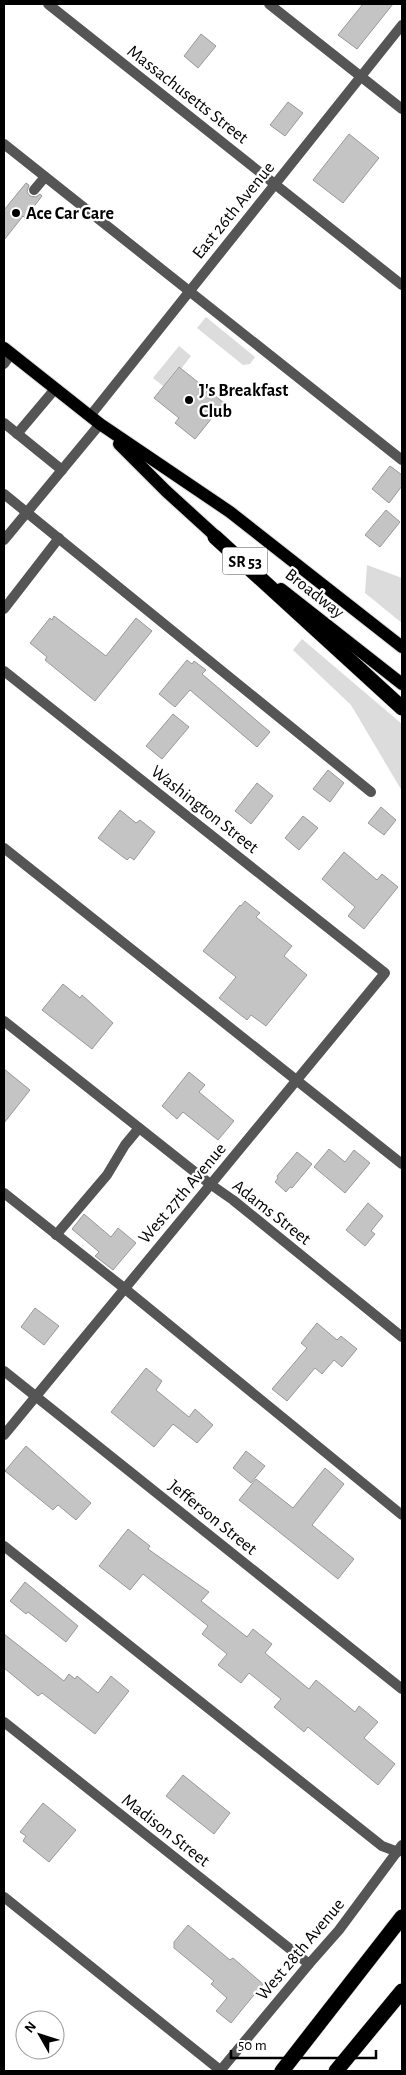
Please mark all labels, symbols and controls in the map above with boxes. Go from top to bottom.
street label: Massachusetts Street [124,42,251,148]
street label: East 26th Avenue [189,159,278,263]
place label: Ace Car Care [26,205,114,223]
marker: Ace Car Care [10,207,22,219]
place label: J's Breakfast Club [199,382,288,421]
marker: J's Breakfast Club [183,394,195,406]
road number: SR 53 [222,548,268,574]
street label: Broadway [282,565,347,622]
street label: Washington Street [147,762,262,857]
street label: West 27th Avenue [136,1140,230,1247]
street label: Adams Street [229,1177,314,1249]
street label: Jefferson Street [165,1477,260,1559]
street label: Madison Street [118,1791,213,1871]
street label: West 28th Avenue [253,1896,348,2004]
north arrow [15,2010,65,2060]
text: N [22,2019,39,2036]
scale bar [231,2028,376,2060]
text: 50 m [238,2038,267,2053]

